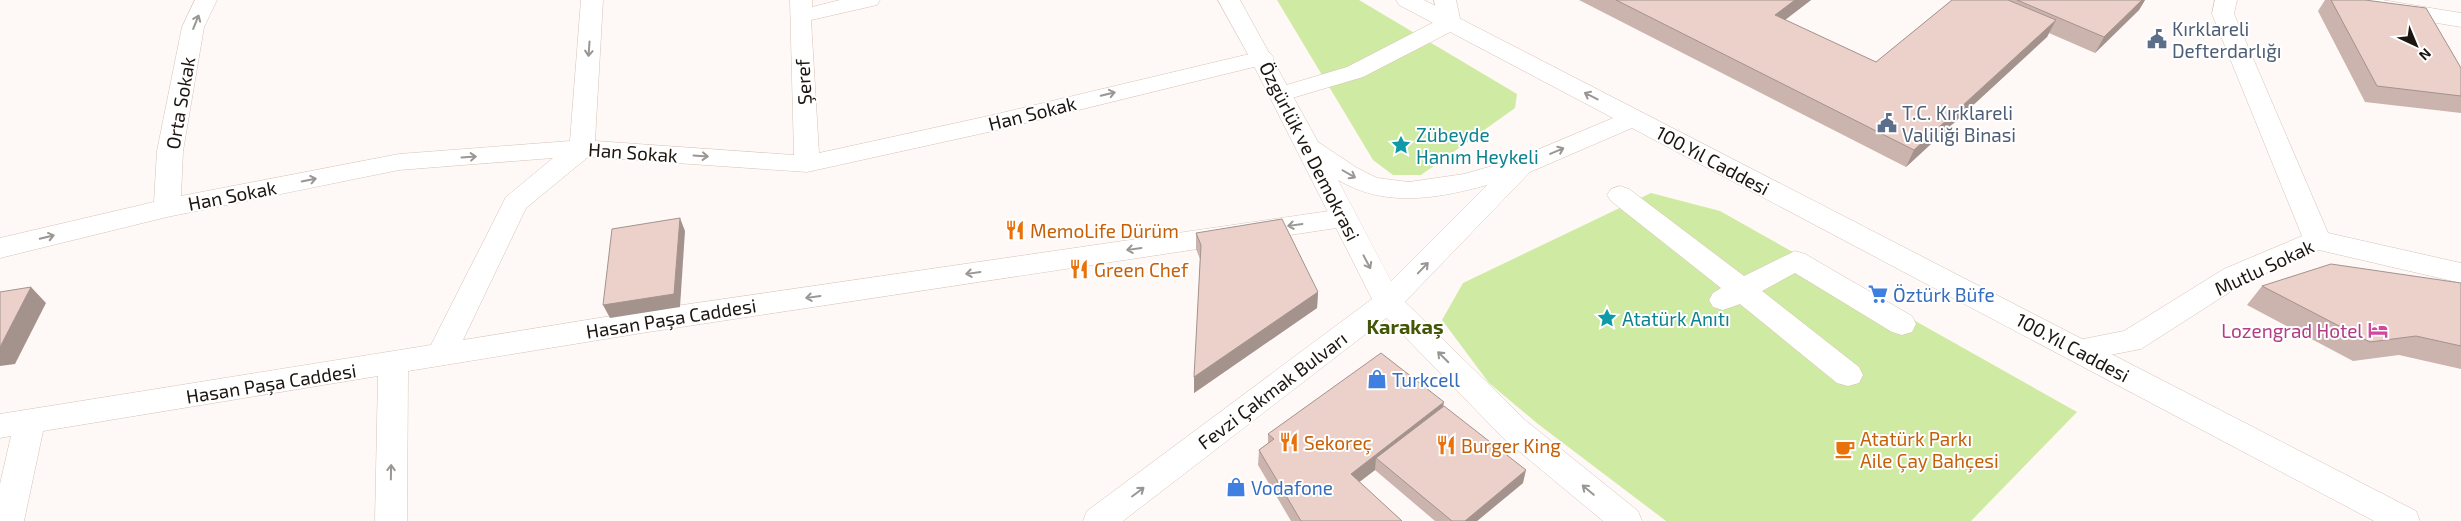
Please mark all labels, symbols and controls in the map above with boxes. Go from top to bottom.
one-way arrow [192,15,201,30]
place label: Kırklareli Defterdarlığı [2172,17,2282,62]
north arrow [2391,20,2441,70]
public building icon: Kırklareli Defterdarlığı [2146,28,2168,50]
one-way arrow [584,40,593,56]
text: N [2416,45,2435,64]
street label: Orta Sokak [161,55,199,151]
street label: Şeref [790,58,817,105]
street label: Özgürlük ve Demokrasi [1255,58,1365,244]
one-way arrow [1100,89,1116,98]
street label: Han Sokak [986,91,1079,135]
one-way arrow [1584,91,1599,100]
place label: T.C. Kırklareli Valiliği Binasi [1902,101,2016,146]
public building icon: T.C. Kırklareli Valiliği Binasi [1876,112,1898,134]
street label: 100.Yıl Caddesi [1652,120,1774,200]
place label: Zübeyde Hanım Heykeli [1416,123,1539,168]
place icon: Zübeyde Hanım Heykeli [1390,134,1412,156]
street label: Han Sokak [587,137,679,167]
one-way arrow [1548,146,1564,155]
one-way arrow [461,152,477,161]
one-way arrow [693,152,709,161]
one-way arrow [1342,169,1356,179]
street label: Han Sokak [186,175,279,215]
one-way arrow [300,175,316,184]
restaurant icon: MemoLife Dürüm [1004,219,1026,241]
place label: MemoLife Dürüm [1030,219,1179,242]
one-way arrow [1287,221,1303,231]
one-way arrow [39,232,55,241]
street label: Mutlu Sokak [2211,234,2317,300]
one-way arrow [1127,244,1143,254]
one-way arrow [1362,255,1372,270]
restaurant icon: Green Chef [1068,258,1090,280]
place label: Green Chef [1094,258,1189,281]
one-way arrow [1417,262,1429,274]
one-way arrow [966,268,982,278]
supermarket icon: Öztürk Büfe [1867,283,1889,305]
place label: Öztürk Büfe [1893,283,1995,306]
one-way arrow [805,292,821,302]
street label: Hasan Paşa Caddesi [584,293,758,344]
place icon: Atatürk Anıtı [1596,307,1618,329]
place label: Atatürk Anıtı [1622,307,1730,330]
street label: 100.Yıl Caddesi [2012,307,2134,387]
district label: Karakaş [1366,314,1444,339]
place label: Lozengrad Hotel [2221,319,2363,342]
hotel icon: Lozengrad Hotel [2367,319,2389,341]
street label: Fevzi Çakmak Bulvarı [1193,326,1352,454]
one-way arrow [1437,351,1449,363]
street label: Hasan Paşa Caddesi [184,358,358,409]
shop icon: Turkcell [1366,368,1388,390]
place label: Turkcell [1392,368,1460,391]
place label: Atatürk Parkı Aile Çay Bahçesi [1860,427,1999,473]
restaurant icon: Sekoreç [1278,431,1300,453]
place label: Sekoreç [1304,431,1372,455]
restaurant icon: Burger King [1435,434,1457,456]
place label: Burger King [1461,434,1561,457]
cafe icon: Atatürk Parkı Aile Çay Bahçesi [1834,438,1856,460]
one-way arrow [387,465,396,481]
shop icon: Vodafone [1225,476,1247,498]
place label: Vodafone [1251,476,1333,499]
one-way arrow [1582,484,1595,496]
one-way arrow [1131,486,1144,497]

